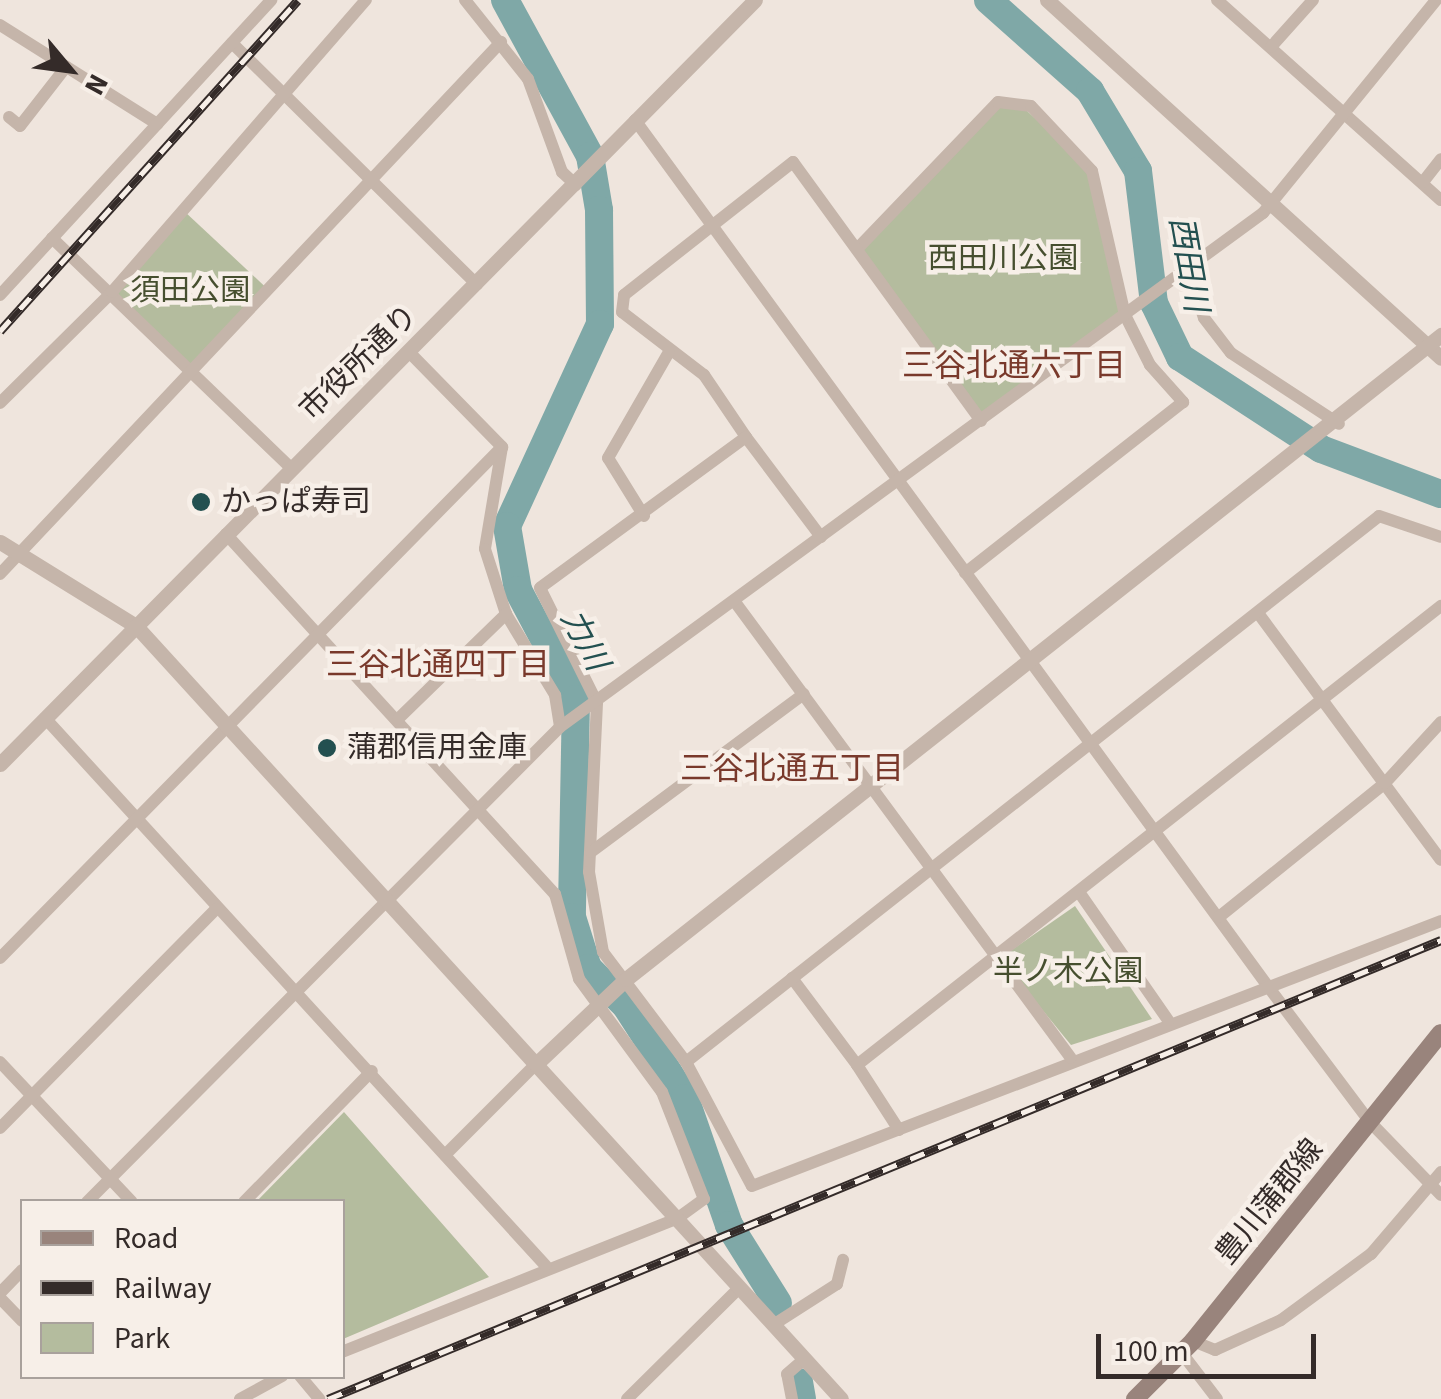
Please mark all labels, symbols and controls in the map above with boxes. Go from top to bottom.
north arrow [20,20,120,120]
text: N [74,67,118,102]
water label: 西田川 [1161,213,1215,315]
park label: 西田川公園 [928,241,1078,277]
park label: 須田公園 [130,273,250,309]
street label: 市役所通り [293,298,425,428]
district label: 三谷北通六丁目 [902,347,1126,385]
place label: かっぱ寿司 [221,484,371,520]
marker: かっぱ寿司 [190,491,212,513]
water label: 力川 [552,603,616,677]
district label: 三谷北通四丁目 [326,646,550,684]
place label: 蒲郡信用金庫 [347,730,527,766]
marker: 蒲郡信用金庫 [316,737,338,759]
district label: 三谷北通五丁目 [680,750,904,788]
park label: 半ノ木公園 [993,954,1143,990]
street label: 豊川蒲郡線 [1209,1132,1331,1272]
legend [20,1199,345,1379]
text: Road [114,1217,178,1260]
text: Railway [114,1267,212,1310]
scale bar [1101,1314,1321,1376]
text: Park [114,1317,170,1360]
text: 100 m [1113,1330,1189,1373]

